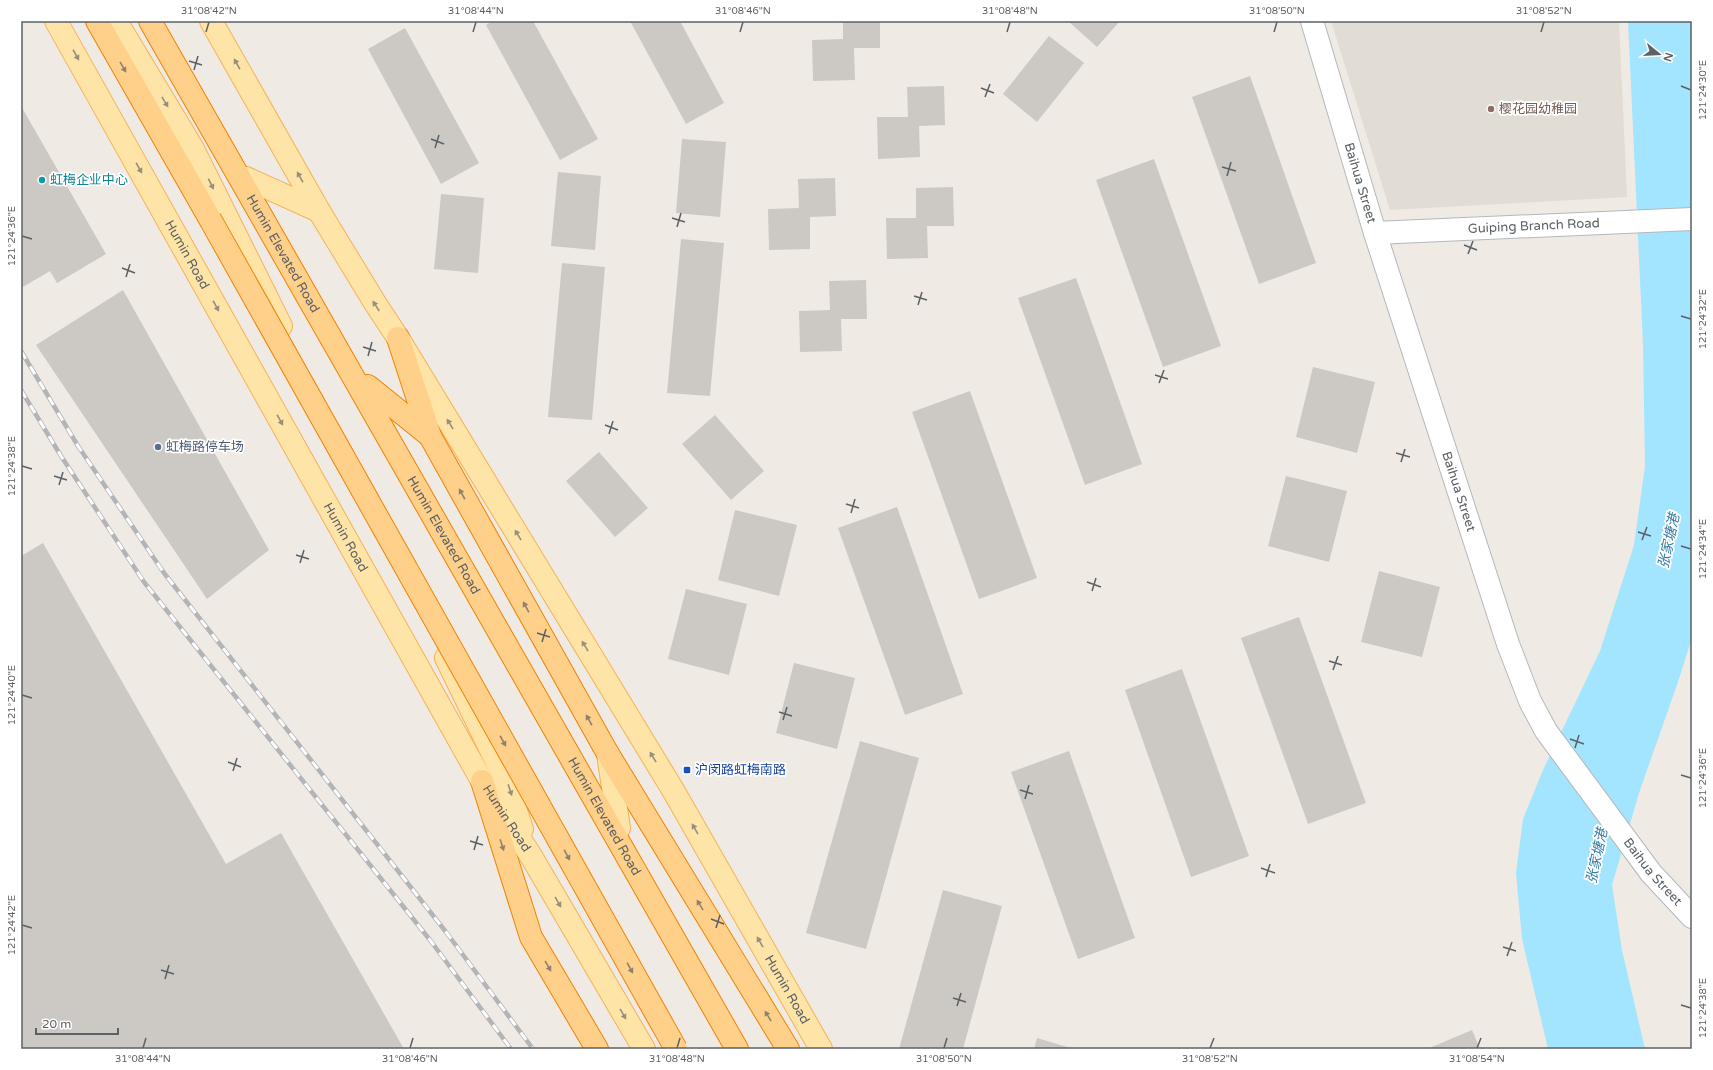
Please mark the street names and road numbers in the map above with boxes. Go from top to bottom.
street label: Baihua Street [1341,141,1380,225]
street label: Humin Elevated Road [243,192,323,316]
street label: Guiping Branch Road [1468,215,1600,237]
street label: Humin Road [161,217,213,292]
street label: Baihua Street [1438,450,1479,534]
street label: Humin Elevated Road [404,473,484,597]
street label: Humin Road [320,500,371,575]
street label: Humin Elevated Road [564,755,644,878]
street label: Humin Road [479,782,534,855]
street label: Baihua Street [1620,835,1685,909]
street label: Humin Road [761,952,813,1027]

